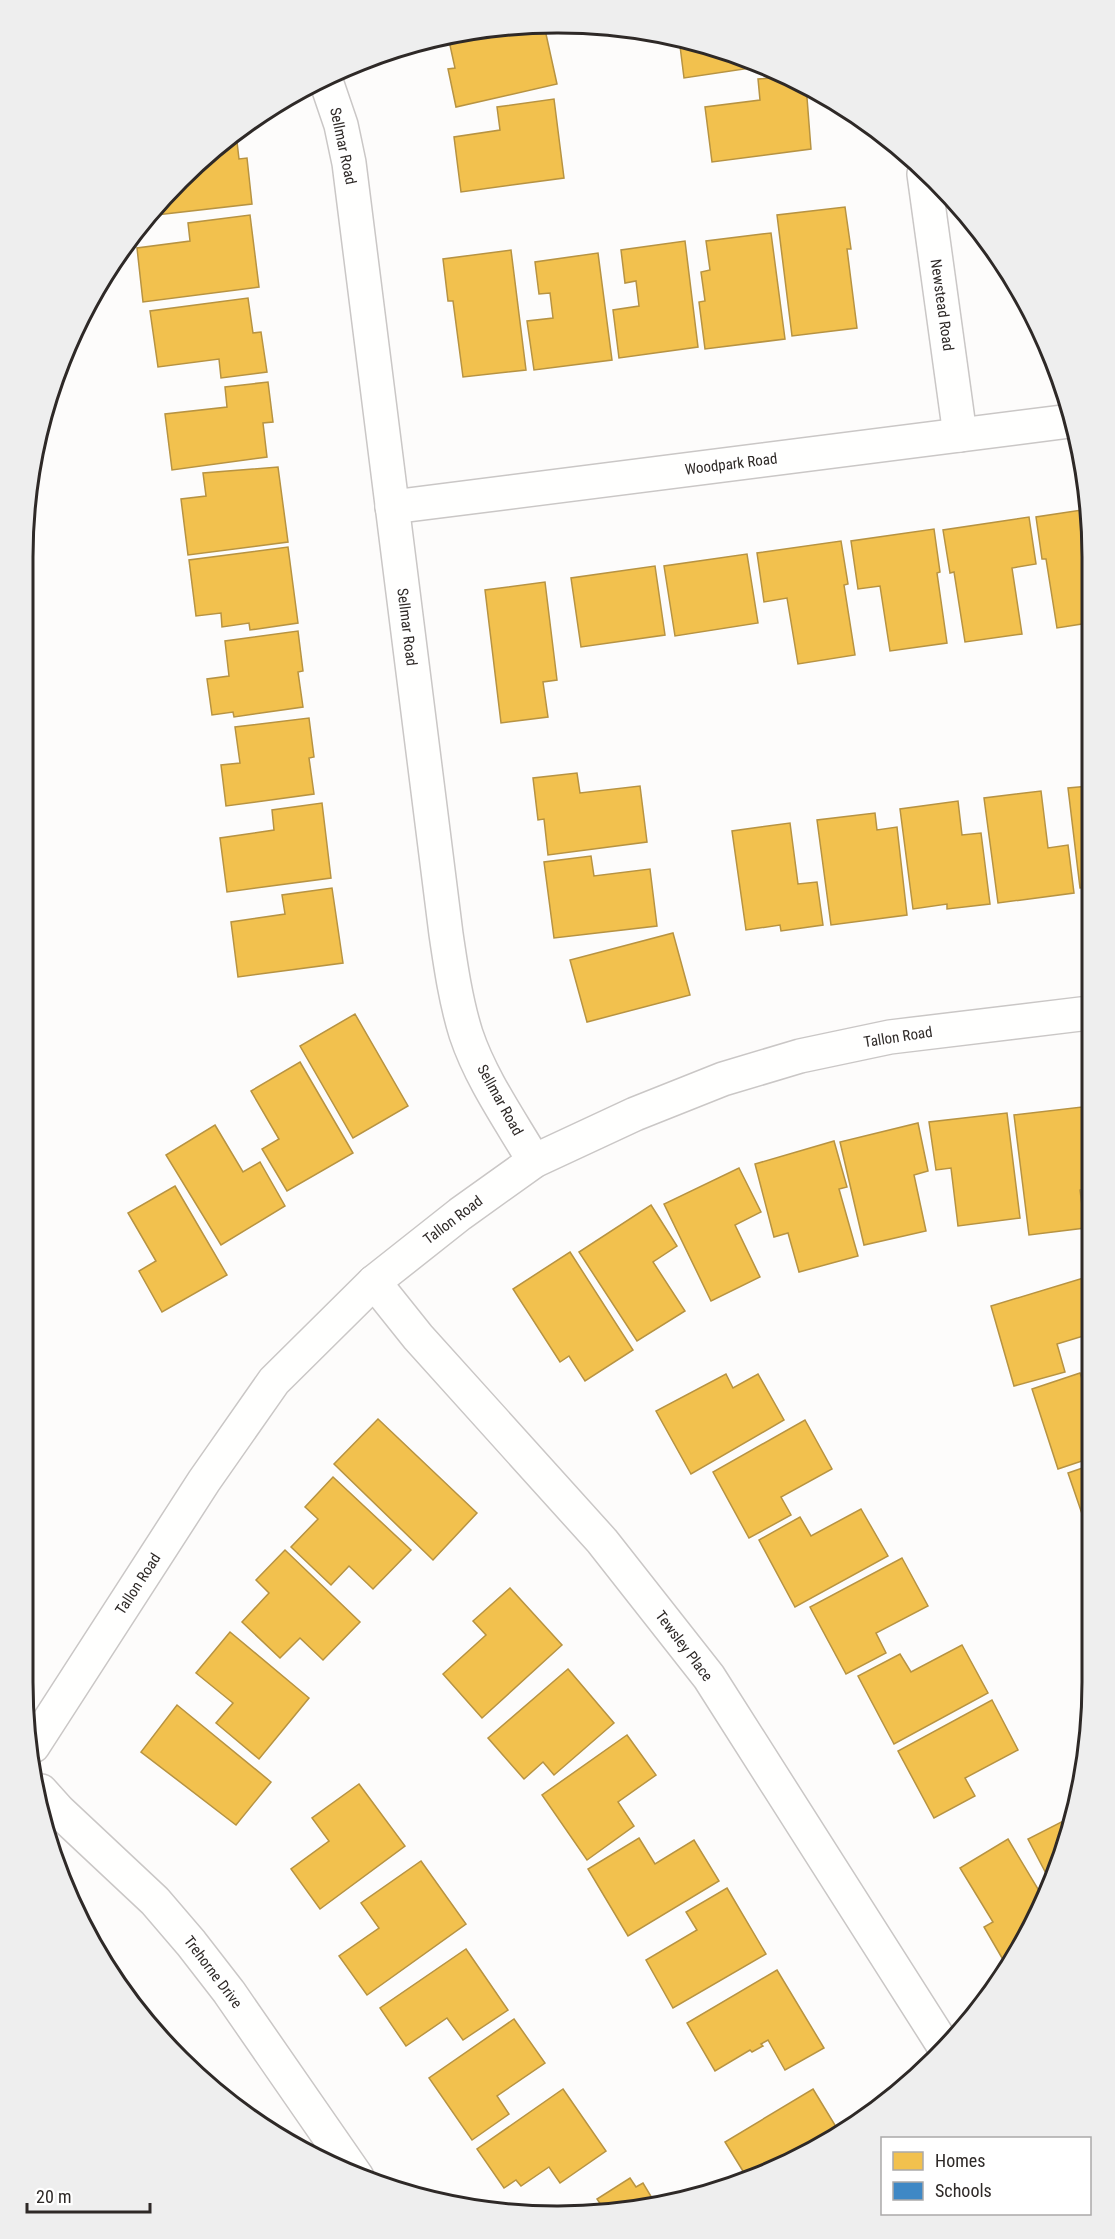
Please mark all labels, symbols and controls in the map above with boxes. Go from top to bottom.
street label: Sellmar Road [326,106,360,186]
street label: Newstead Road [927,258,957,352]
street label: Woodpark Road [684,449,778,479]
street label: Sellmar Road [393,587,421,667]
street label: Tallon Road [862,1023,934,1051]
street label: Sellmar Road [473,1061,527,1139]
street label: Tallon Road [420,1192,486,1248]
street label: Tallon Road [112,1550,164,1618]
street label: Tewsley Place [652,1607,716,1685]
street label: Trehorne Drive [180,1932,246,2012]
legend [881,2137,1091,2215]
text: Homes [935,2150,985,2171]
scale bar [27,2176,150,2214]
text: Schools [935,2180,992,2201]
text: 20 m [36,2186,71,2207]

